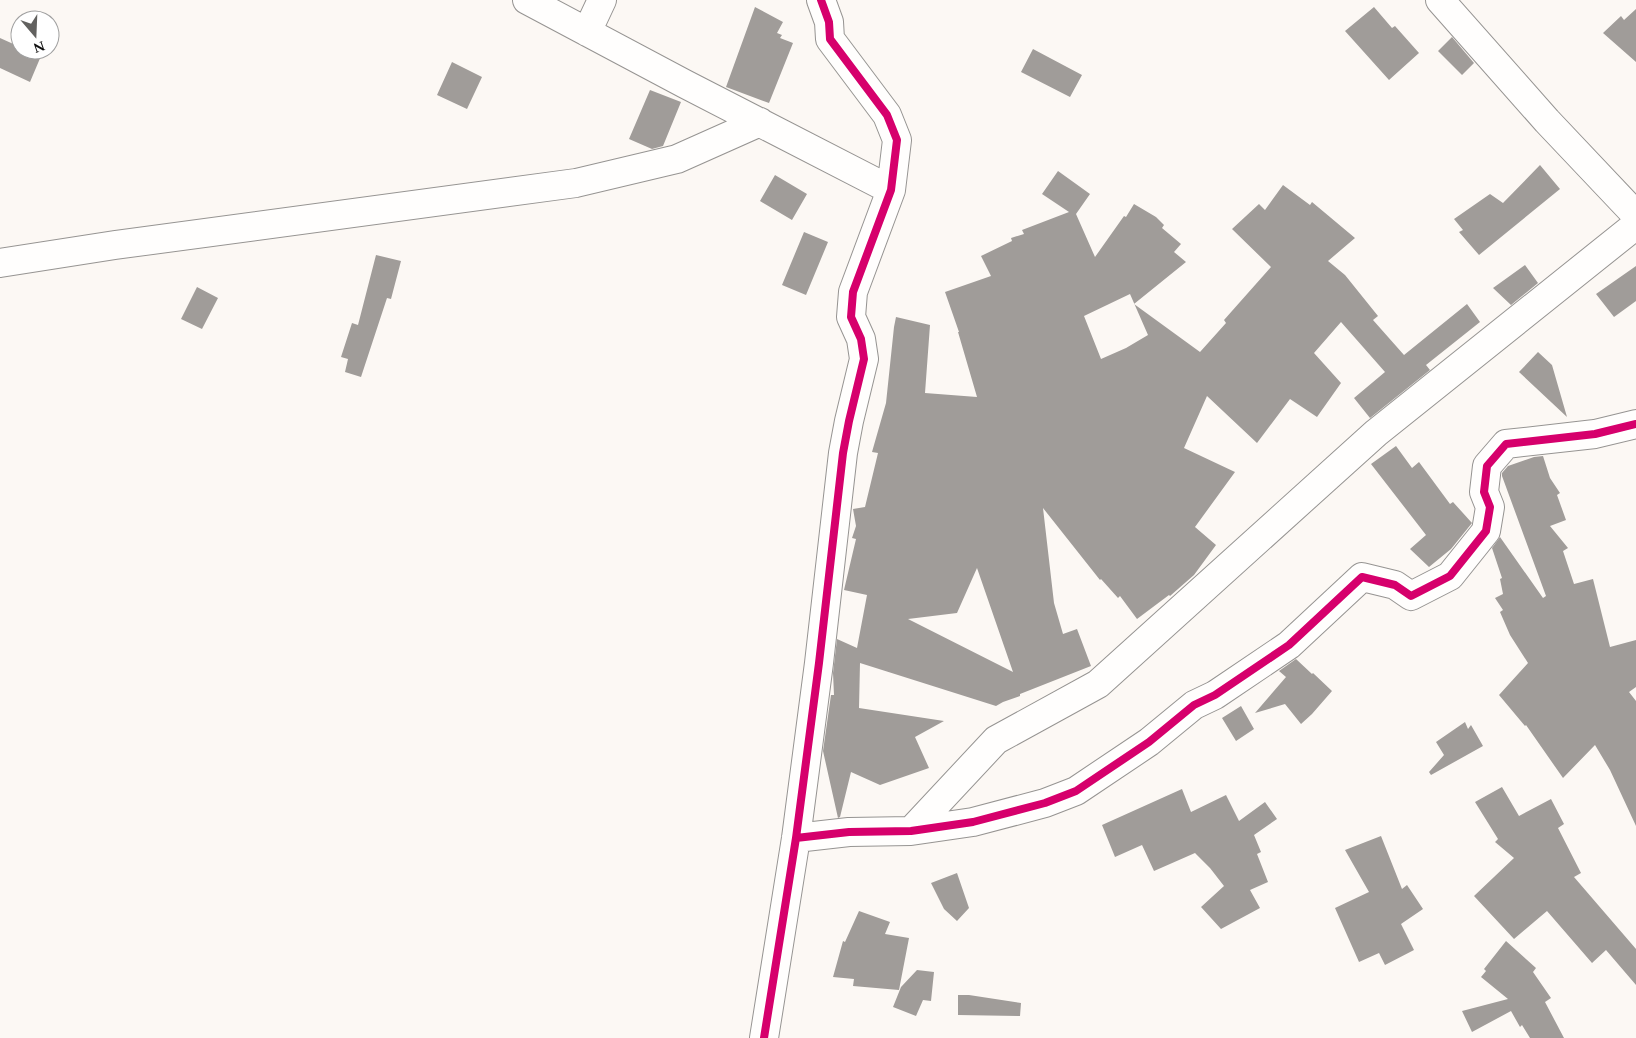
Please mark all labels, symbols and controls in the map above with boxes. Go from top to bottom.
north arrow [10,10,60,60]
text: N [30,35,48,59]

